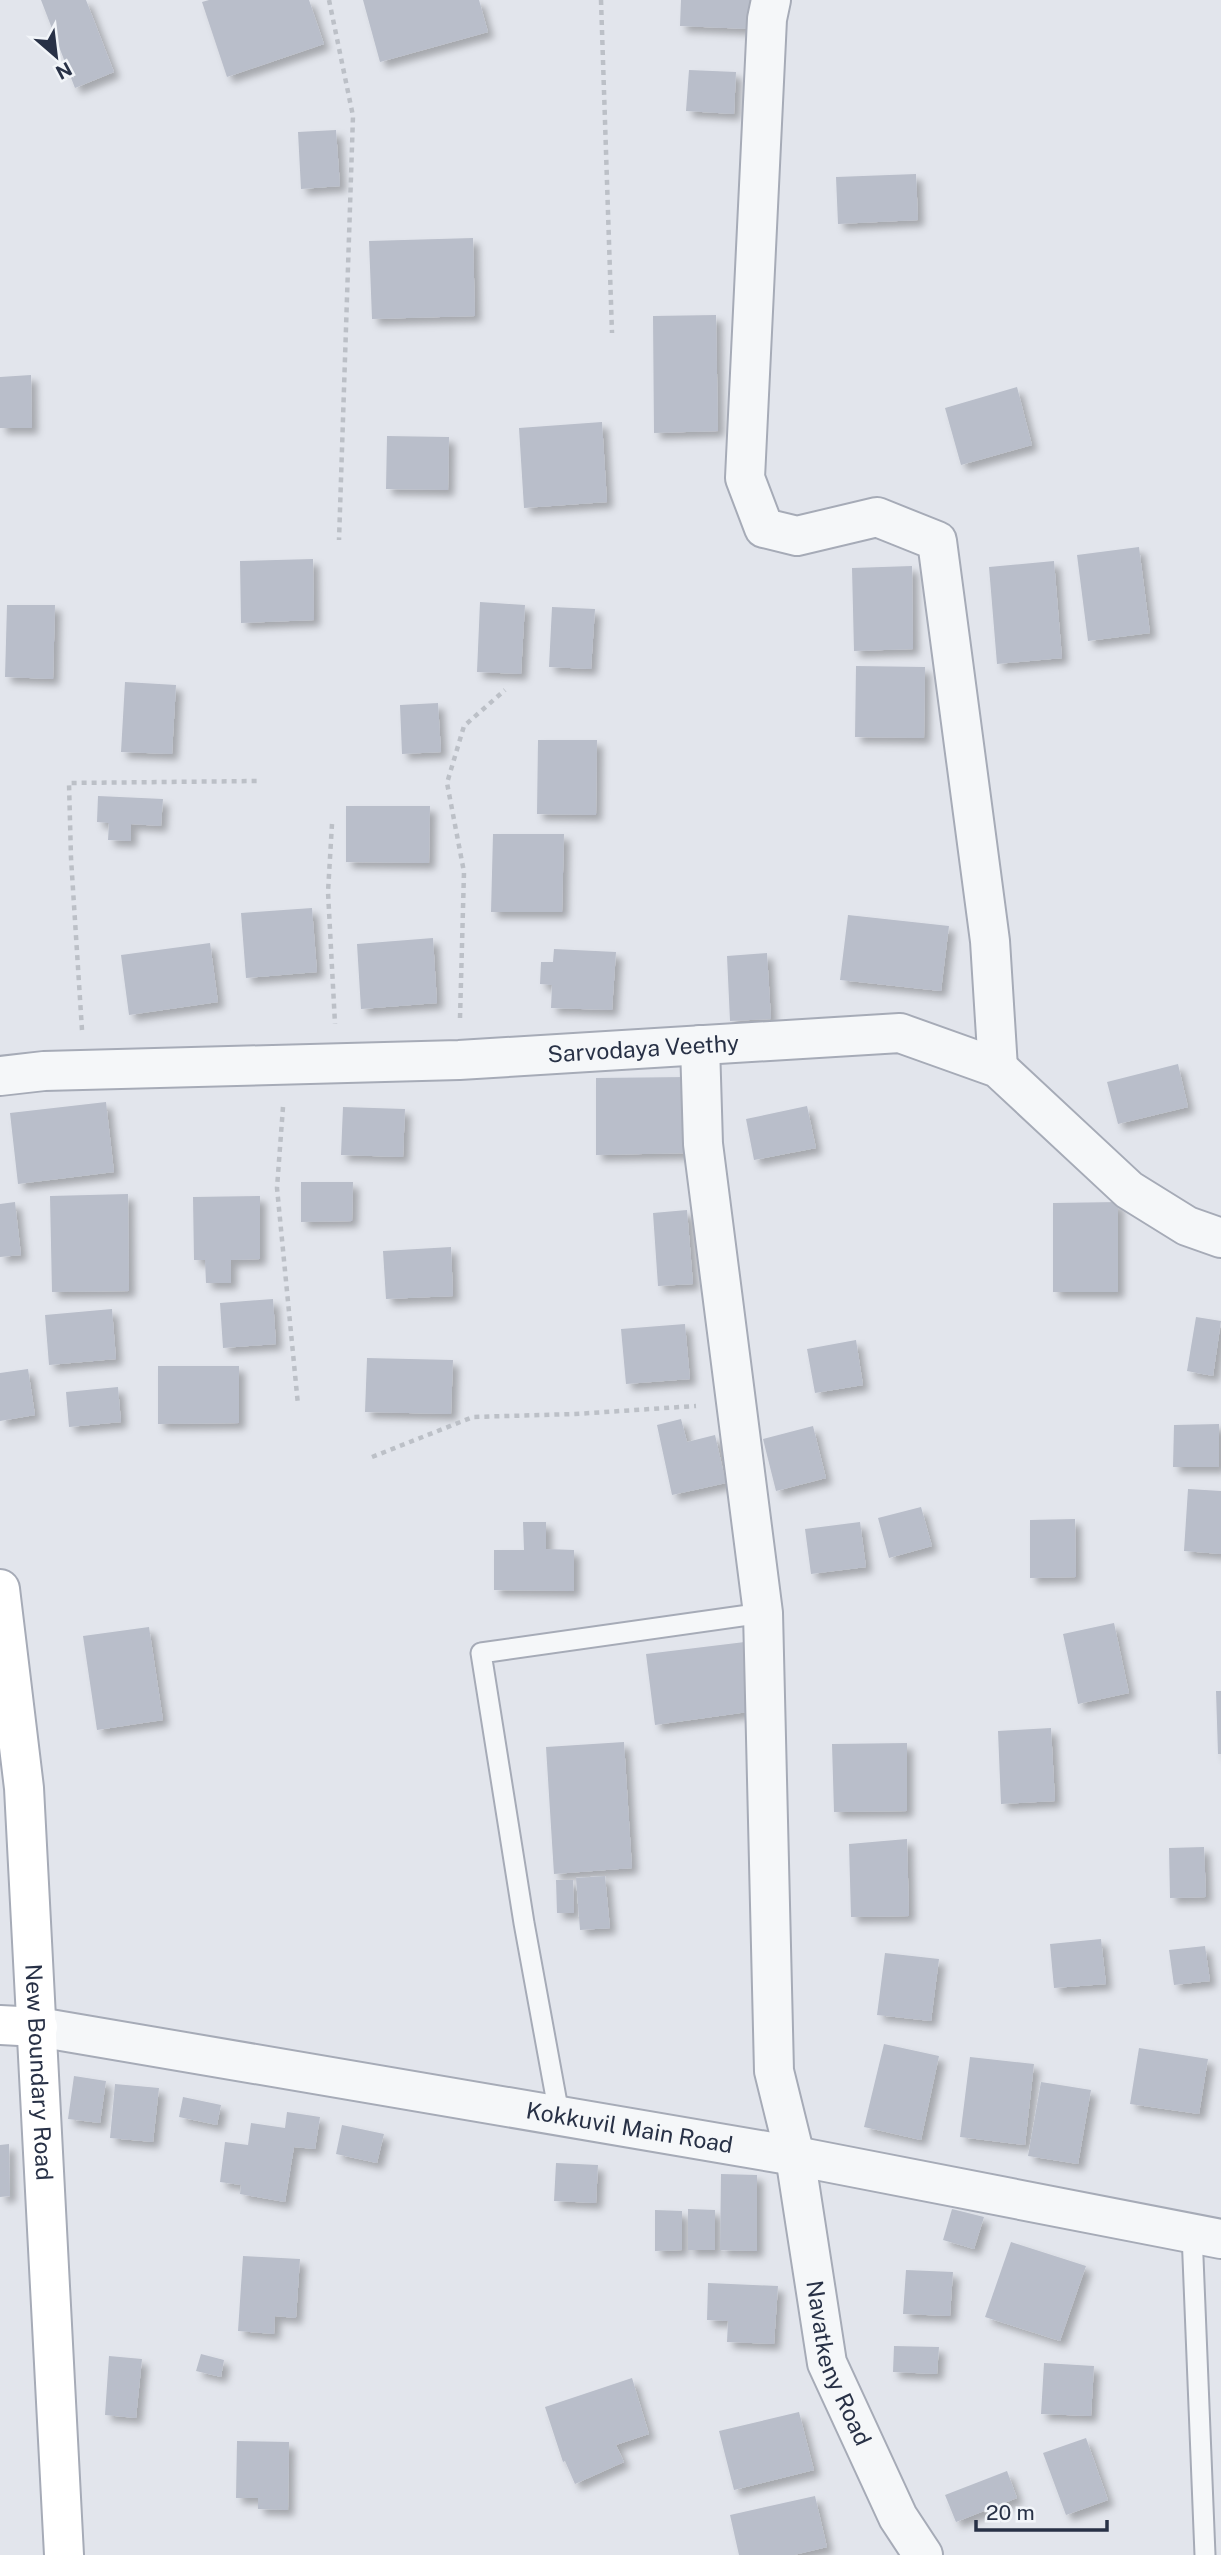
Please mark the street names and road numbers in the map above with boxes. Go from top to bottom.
street label: Sarvodaya Veethy [547,1029,740,1068]
street label: New Boundary Road [20,1963,58,2181]
street label: Kokkuvil Main Road [524,2096,735,2158]
street label: Navatkeny Road [801,2278,877,2450]

